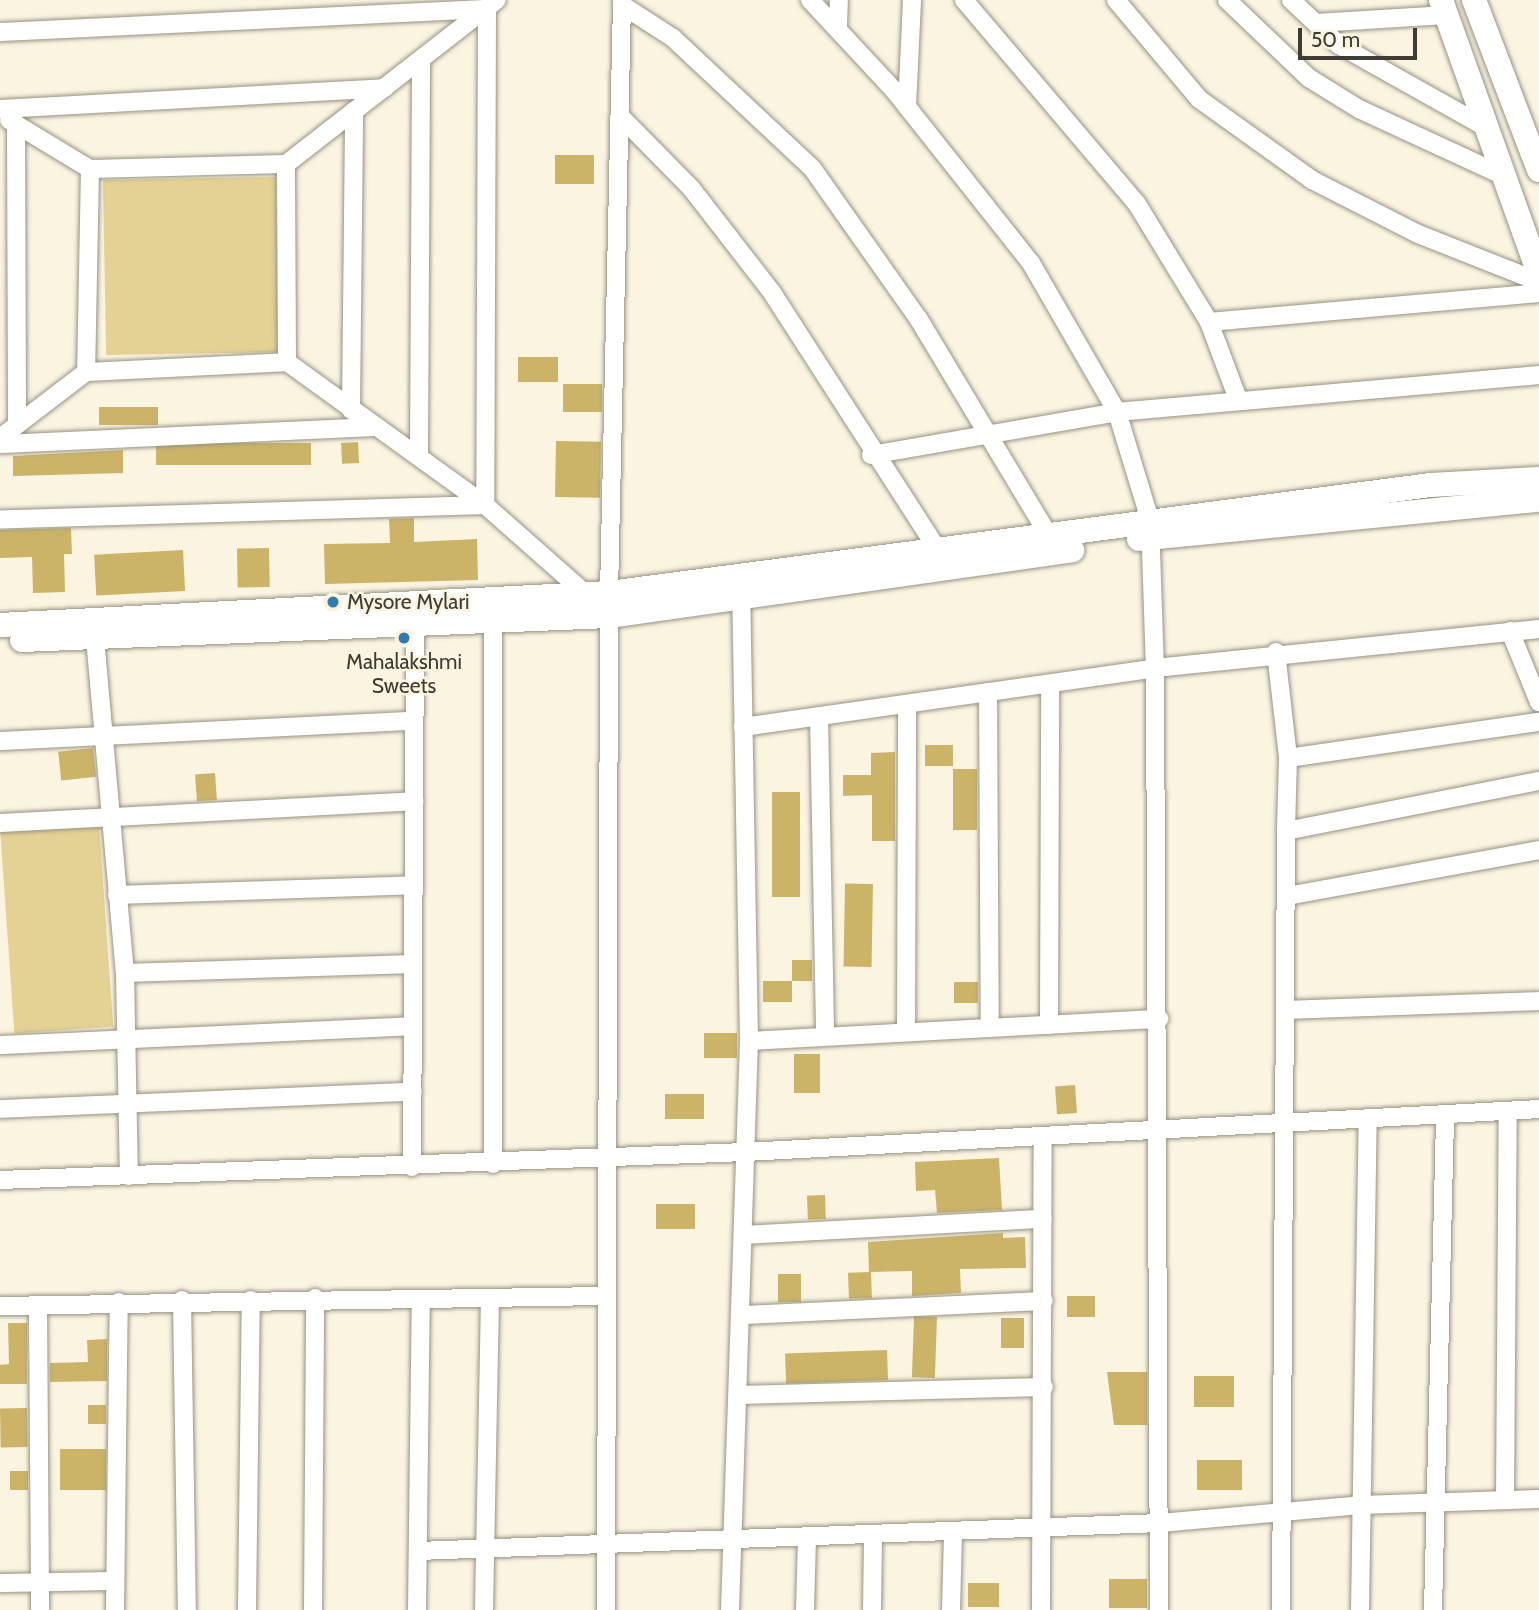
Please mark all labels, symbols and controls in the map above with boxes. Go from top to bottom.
scale bar [1301,14,1420,58]
text: 50 m [1311,27,1360,52]
place label: Mysore Mylari [347,589,469,615]
marker: Mysore Mylari [325,594,341,610]
marker: Mahalakshmi Sweets [396,630,412,646]
place label: Mahalakshmi Sweets [346,649,462,699]

